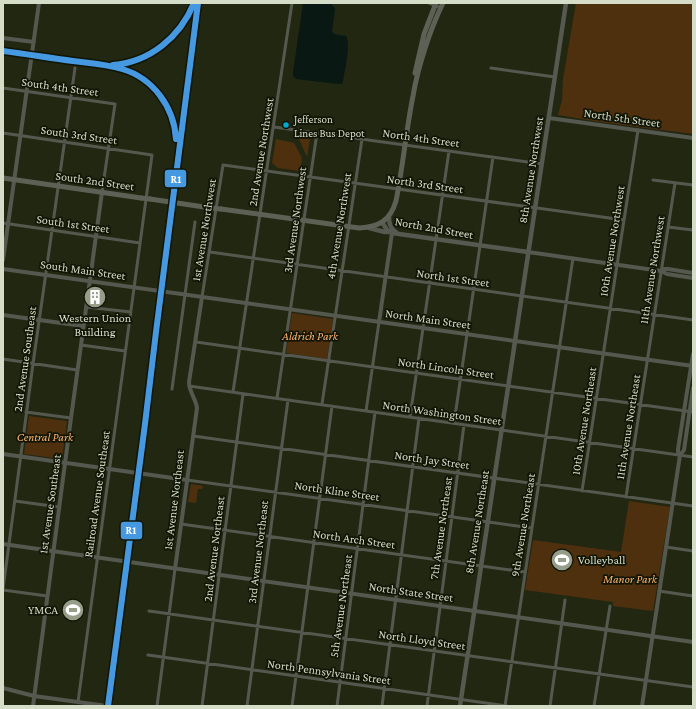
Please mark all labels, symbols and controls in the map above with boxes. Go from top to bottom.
street label: South 4th Street [21,75,100,99]
street label: 2nd Avenue Northwest [246,96,277,207]
street label: North 5th Street [583,106,662,130]
place label: Jefferson Lines Bus Depot [293,113,365,140]
street label: 8th Avenue Northwest [516,115,547,224]
marker: Jefferson Lines Bus Depot [281,120,291,130]
street label: South 3rd Street [40,123,119,147]
street label: North 4th Street [382,126,461,150]
street label: 3rd Avenue Northwest [281,165,310,274]
street label: South 2nd Street [55,169,136,194]
line badge: R1 [164,169,187,188]
street label: 4th Avenue Northwest [324,171,354,280]
street label: North 3rd Street [386,172,465,196]
text: R1 [171,173,181,185]
street label: 1st Avenue Northwest [189,177,219,282]
street label: 10th Avenue Northwest [596,184,628,297]
street label: South 1st Street [36,212,111,236]
street label: North 2nd Street [394,214,475,242]
street label: 11th Avenue Northwest [637,214,668,325]
street label: South Main Street [39,257,128,283]
street label: North 1st Street [416,266,491,290]
building icon: Western Union Building [82,284,108,310]
street label: 2nd Avenue Southeast [11,304,39,413]
street label: North Main Street [384,306,473,332]
place label: Western Union Building [59,311,132,339]
park label: Aldrich Park [281,329,339,343]
street label: North Lincoln Street [397,354,496,382]
street label: 10th Avenue Northeast [569,365,600,476]
street label: 11th Avenue Northeast [613,372,643,481]
street label: North Washington Street [382,398,503,428]
street label: Railroad Avenue Southeast [81,429,113,558]
park label: Central Park [17,430,74,444]
street label: 1st Avenue Northeast [161,448,187,551]
street label: North Jay Street [394,448,471,472]
street label: 1st Avenue Southeast [36,452,64,555]
street label: 8th Avenue Northeast [462,468,492,575]
street label: 9th Avenue Northeast [508,471,538,578]
street label: 7th Avenue Northeast [427,475,455,580]
street label: North Kline Street [293,478,382,504]
street label: 2nd Avenue Northeast [201,494,228,603]
street label: 3rd Avenue Northeast [245,499,271,604]
line badge: R1 [120,521,143,540]
text: R1 [126,524,136,536]
street label: North Arch Street [312,526,397,552]
sports icon: Volleyball [549,547,575,573]
street label: 5th Avenue Northeast [327,553,355,658]
place label: Volleyball [578,553,625,567]
park label: Manor Park [602,572,658,586]
street label: North State Street [368,579,455,605]
sports icon: YMCA [60,597,86,623]
place label: YMCA [28,603,58,617]
street label: North Lloyd Street [378,627,467,653]
street label: North Pennsylvania Street [266,656,393,688]

